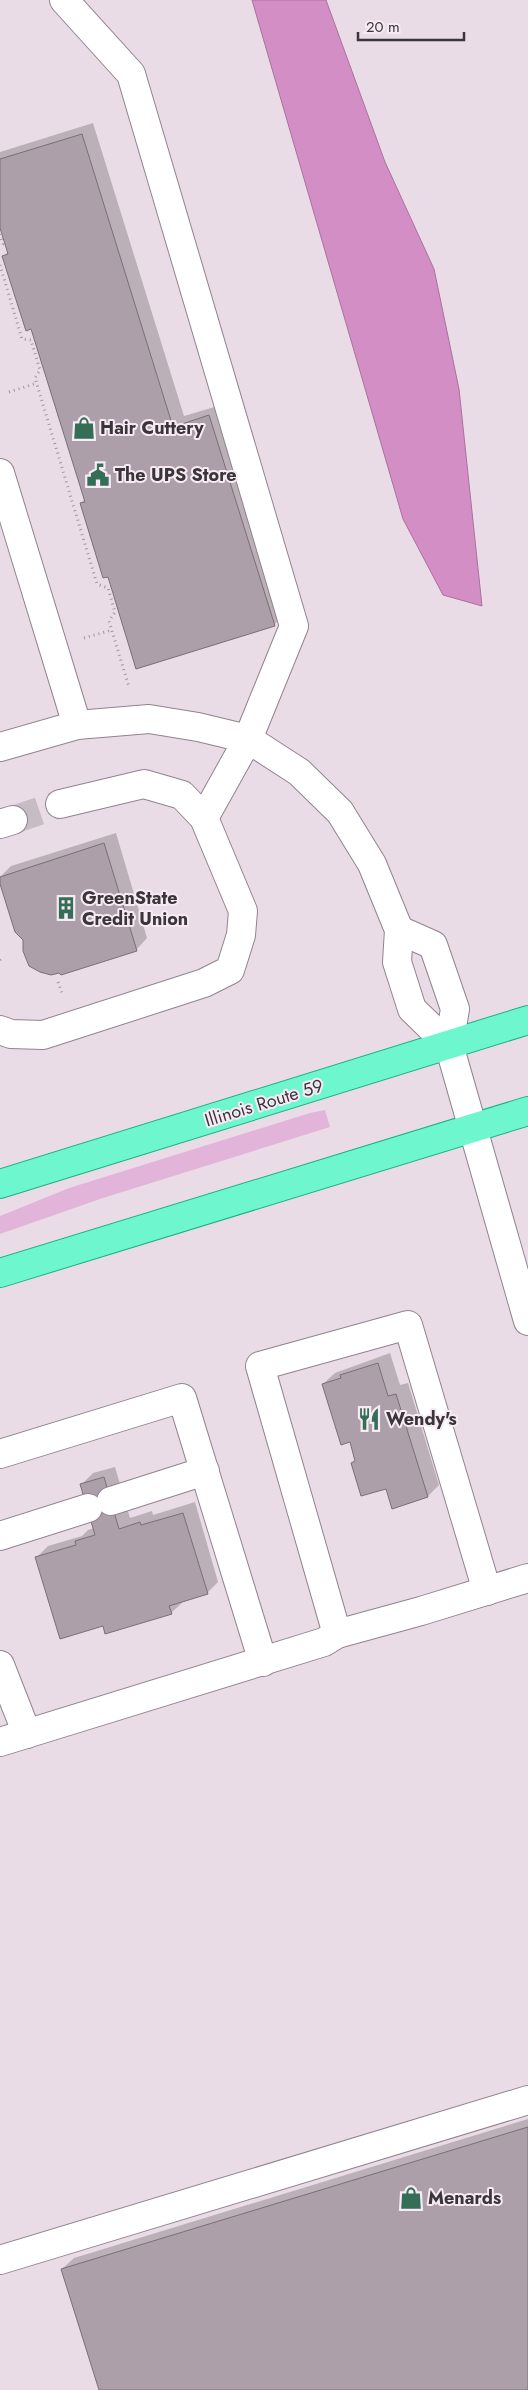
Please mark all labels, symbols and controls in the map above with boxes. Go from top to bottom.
scale bar [358,10,464,42]
text: 20 m [366,16,400,38]
shop icon: Hair Cuttery [71,415,97,441]
place label: Hair Cuttery [100,415,204,441]
public building icon: The UPS Store [85,462,111,488]
place label: The UPS Store [115,462,237,488]
place label: GreenState Credit Union [82,885,188,932]
building icon: GreenState Credit Union [53,895,79,921]
street label: Illinois Route 59 [201,1073,327,1133]
restaurant icon: Wendy's [356,1406,382,1432]
place label: Wendy's [386,1406,457,1432]
shop icon: Menards [398,2185,424,2211]
place label: Menards [428,2185,501,2211]

